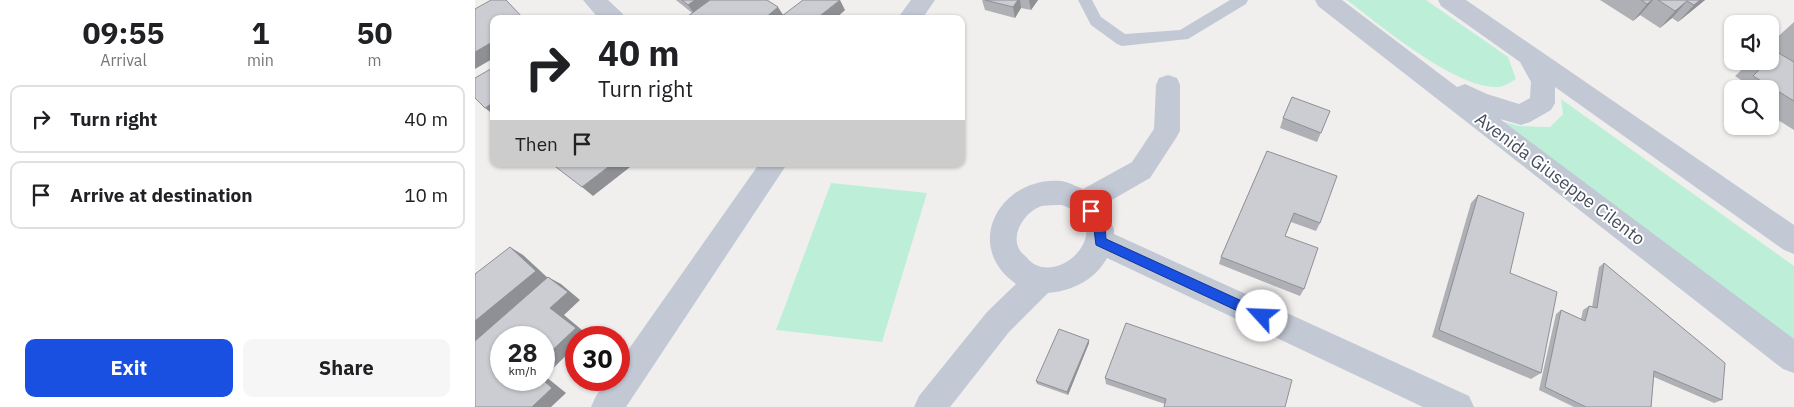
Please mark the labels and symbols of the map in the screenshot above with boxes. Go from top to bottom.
street label: Avenida Giuseppe Cilento [1471,107,1650,250]
pin [1070,190,1112,232]
position arrow [1235,289,1287,341]
speed limit sign: 30 [565,326,630,391]

